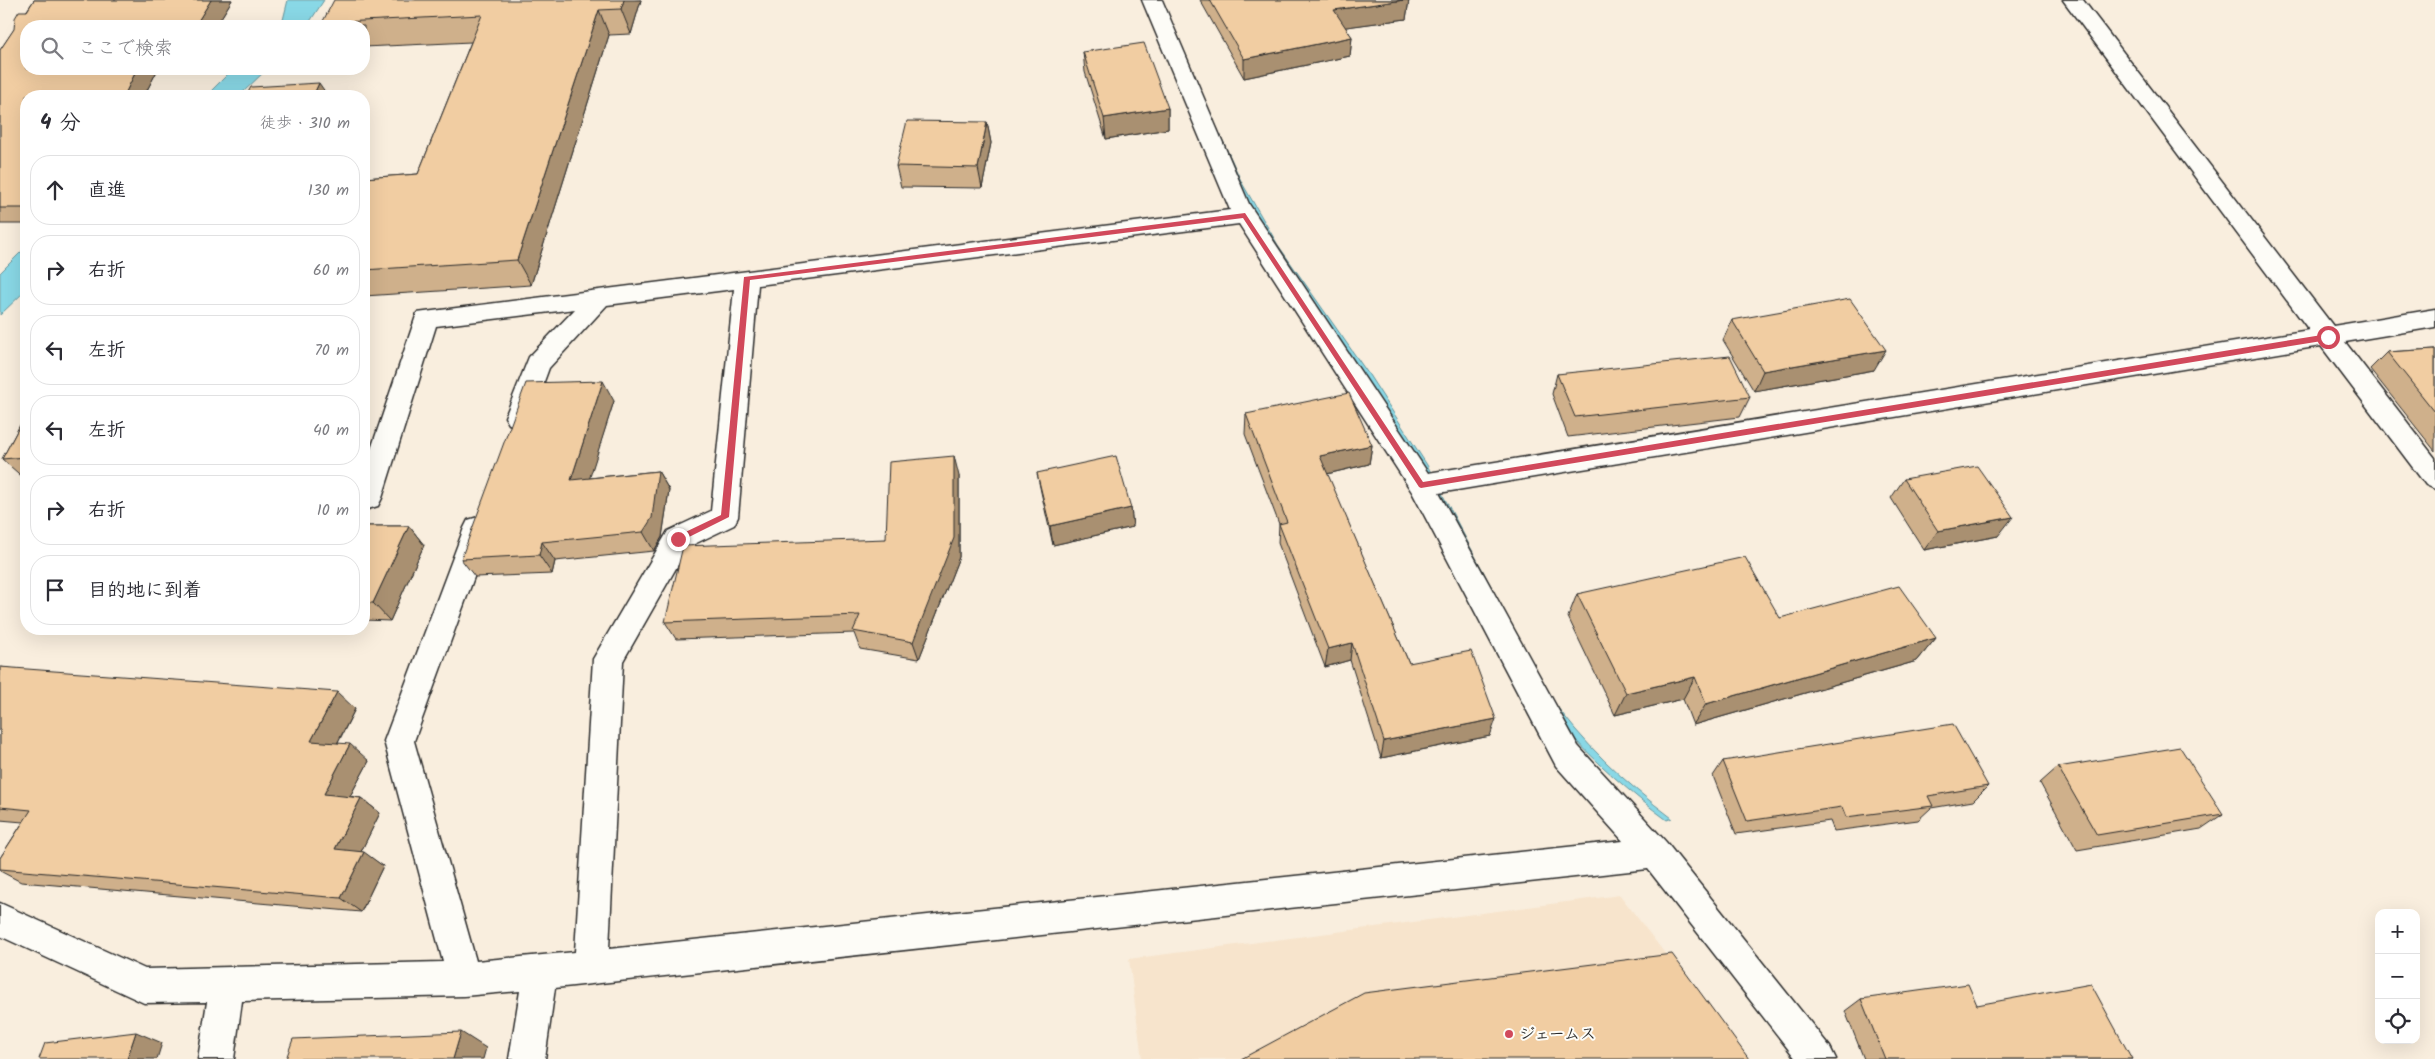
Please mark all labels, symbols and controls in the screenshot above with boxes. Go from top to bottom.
search box [20,20,370,75]
icon: search [38,34,66,62]
text: ここで検索 [78,34,173,64]
text: 4 分 [40,107,81,140]
text: 徒歩 · 310 m [260,111,350,136]
icon: ahead [41,176,69,204]
text: 直進 [88,176,126,206]
text: 130 m [308,178,349,203]
icon: right [41,256,69,284]
text: 右折 [88,256,126,286]
text: 60 m [313,258,349,283]
route start [2317,326,2340,349]
icon: left [41,336,69,364]
text: 左折 [88,336,126,366]
text: 70 m [314,338,349,363]
icon: left [41,416,69,444]
text: 左折 [88,416,126,446]
text: 40 m [313,418,349,443]
icon: right [41,496,69,524]
text: 右折 [88,496,126,526]
text: 10 m [317,498,349,523]
route end [667,528,690,551]
icon: arrive [41,576,69,604]
text: 目的地に到着 [88,576,202,606]
map controls [2375,909,2420,1044]
button: + [2375,909,2420,954]
button: − [2375,954,2420,999]
button: locate [2375,999,2420,1044]
place label: ジェームス [1519,1022,1596,1047]
marker: ジェームス [1503,1028,1515,1040]

